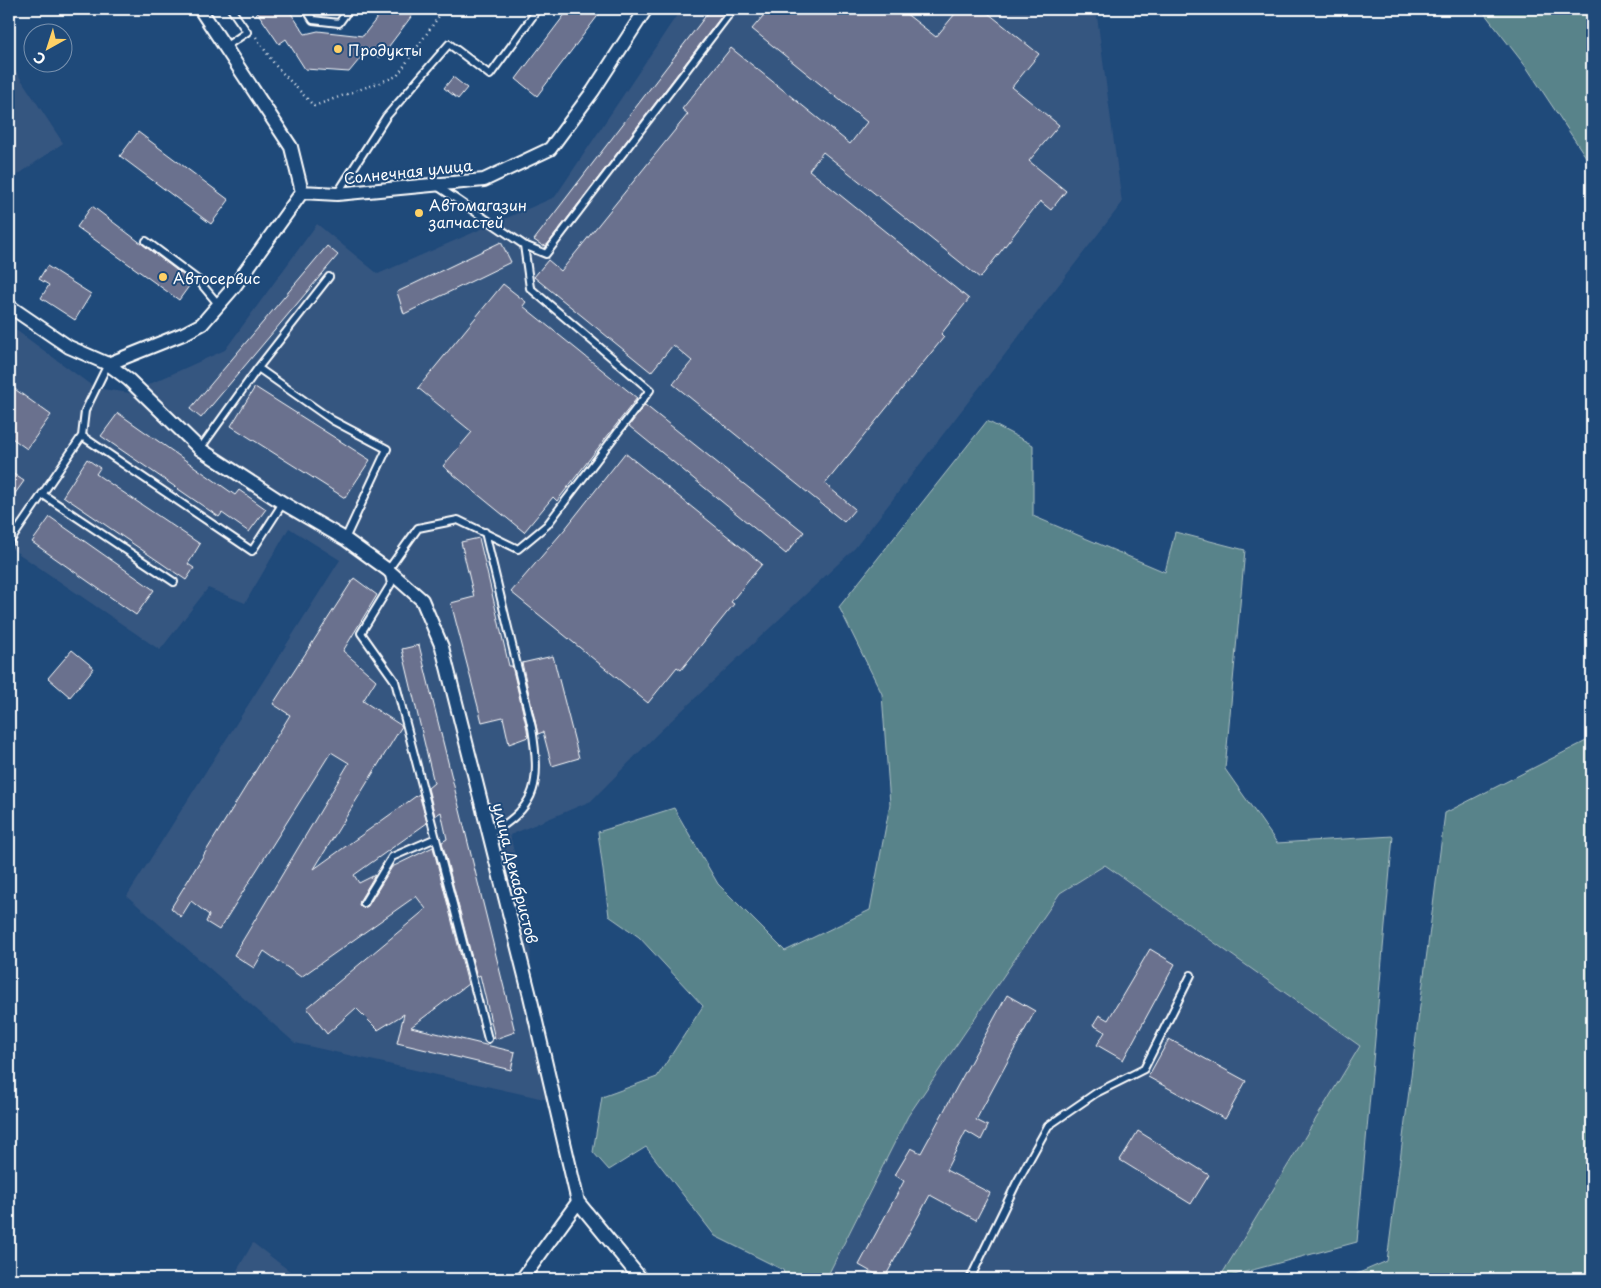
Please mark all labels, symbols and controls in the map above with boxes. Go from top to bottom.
north arrow [22,22,72,72]
place label: Продукты [348,38,422,61]
marker: Продукты [332,43,344,55]
text: С [29,47,50,70]
street label: Солнечная улица [343,153,474,189]
place label: Автомагазин запчастей [428,193,527,233]
marker: Автомагазин запчастей [413,207,425,219]
place label: Автосервис [173,266,260,289]
marker: Автосервис [157,271,169,283]
street label: улица Декабристов [487,800,545,946]

